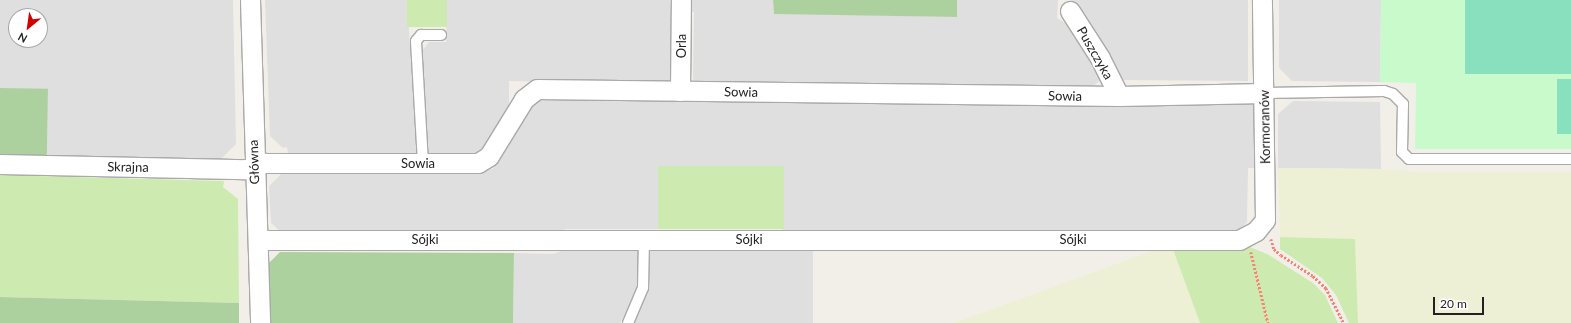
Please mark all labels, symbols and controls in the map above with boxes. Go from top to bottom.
north arrow [8,8,48,48]
street label: Puszczyka [1074,24,1116,82]
text: N [16,30,29,46]
street label: Orla [673,34,689,58]
street label: Sowia [724,84,758,100]
street label: Sowia [1048,88,1082,104]
street label: Kormoranów [1257,90,1273,164]
street label: Główna [245,139,263,185]
street label: Sowia [401,155,435,171]
street label: Skrajna [107,159,149,175]
street label: Sójki [411,231,439,247]
street label: Sójki [735,231,763,247]
street label: Sójki [1059,231,1087,247]
scale bar [1435,289,1486,315]
text: 20 m [1440,296,1467,311]

